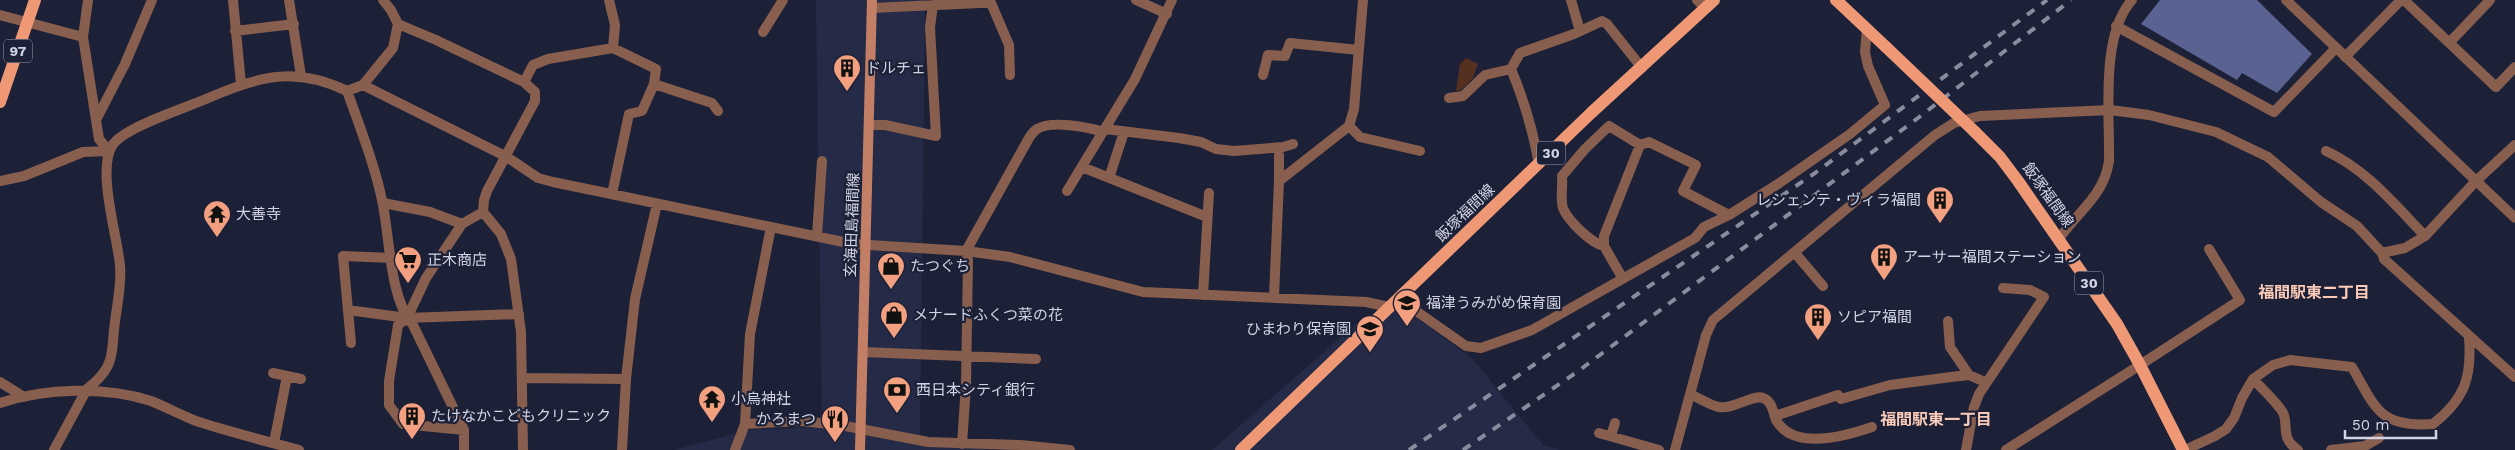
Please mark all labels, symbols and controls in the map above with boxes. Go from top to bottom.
road number: 97 [4,40,32,62]
building icon: ドルチェ [832,53,862,92]
place label: ドルチェ [866,59,926,77]
road number: 30 [1537,142,1565,164]
street label: 飯塚福間線 [2019,159,2077,231]
street label: 玄海田島福間線 [841,172,863,278]
street label: 飯塚福間線 [1432,180,1498,246]
building icon: レシェンテ・ヴィラ福間 [1925,185,1955,224]
place label: レシェンテ・ヴィラ福間 [1756,191,1921,209]
temple icon: 大善寺 [202,199,232,238]
place label: 大善寺 [236,205,281,223]
building icon: アーサー福間ステーション [1869,242,1899,281]
supermarket icon: 正木商店 [393,245,423,284]
place label: アーサー福間ステーション [1903,248,2082,266]
place label: 正木商店 [427,251,487,269]
shop icon: たつぐち [876,251,906,290]
place label: たつぐち [910,257,970,275]
road number: 30 [2075,272,2103,294]
district label: 福間駅東二丁目 [2258,283,2370,302]
school or university icon: 福津うみがめ保育園 [1392,288,1422,327]
place label: 福津うみがめ保育園 [1426,294,1561,312]
shop icon: メナードふくつ菜の花 [879,300,909,339]
building icon: ソピア福間 [1803,302,1833,341]
place label: メナードふくつ菜の花 [913,306,1063,324]
place label: ソピア福間 [1837,308,1912,326]
school or university icon: ひまわり保育園 [1355,314,1385,353]
place label: ひまわり保育園 [1246,320,1351,338]
bank icon: 西日本シティ銀行 [882,375,912,414]
place label: 西日本シティ銀行 [916,381,1035,399]
temple icon: 小烏神社 [697,384,727,423]
place label: 小烏神社 [731,390,791,408]
building icon: たけなかこどもクリニック [397,401,427,440]
restaurant icon: かろまつ [820,404,850,443]
place label: たけなかこどもクリニック [431,407,611,425]
scale bar [2345,408,2436,440]
place label: かろまつ [756,410,816,428]
district label: 福間駅東一丁目 [1880,410,1992,429]
text: 50 m [2352,416,2389,434]

